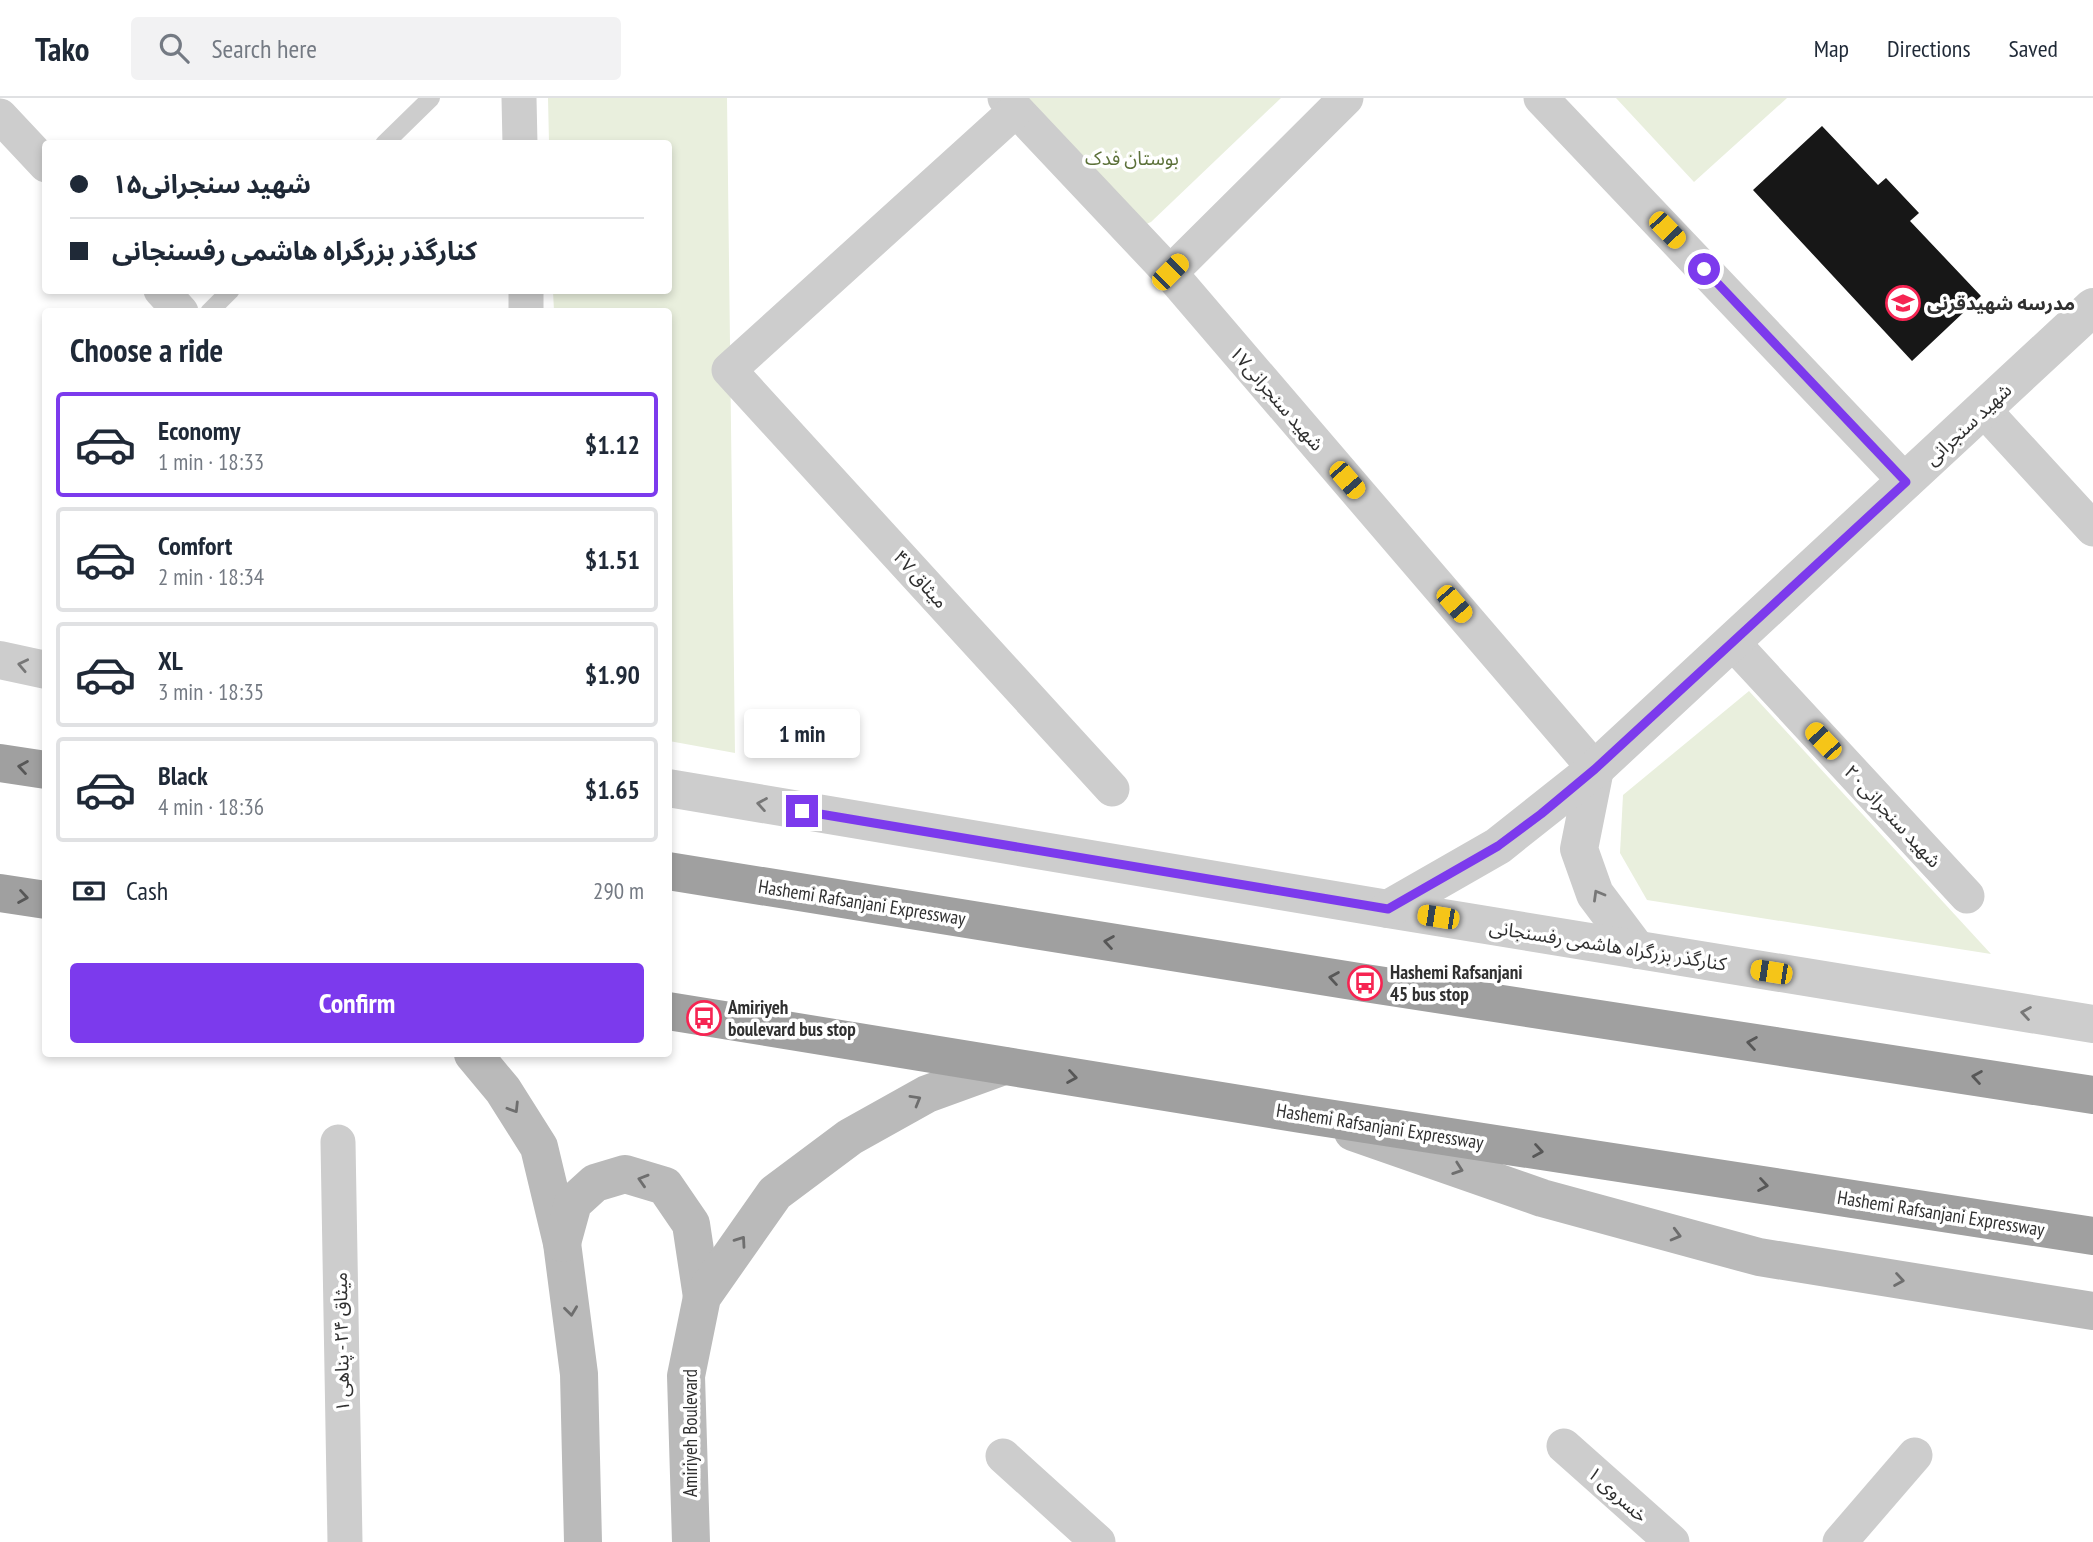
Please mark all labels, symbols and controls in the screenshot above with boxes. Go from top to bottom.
search box [131,17,621,80]
text: Tako [35,27,89,70]
icon: search [155,29,193,67]
text: Search here [211,32,317,65]
text: Map [1814,33,1849,64]
text: Directions [1887,33,1971,64]
text: Saved [2009,33,2058,64]
park label: بوستان فدک [1085,146,1179,170]
text: شهید سنجرانی۱۵ [112,167,311,200]
car [1645,208,1690,252]
text: کنارگذر بزرگراه هاشمی رفسنجانی [112,234,477,267]
car [1148,250,1193,294]
route start [1688,253,1720,285]
school or university icon: مدرسه شهیدقرنی [1884,284,1922,322]
place label: مدرسه شهیدقرنی [1927,291,2075,315]
text: Choose a ride [70,329,223,371]
street label: شهید سنجرانی۱۷ [1225,340,1329,456]
street label: شهید سنجرانی [1920,378,2016,470]
icon: car [74,413,137,476]
text: Economy [158,414,240,447]
text: $1.12 [585,428,640,461]
text: 1 min · 18:33 [158,447,264,476]
car [1326,457,1369,503]
icon: car [74,528,137,591]
text: Comfort [158,529,232,562]
text: $1.51 [585,543,640,576]
street label: میثاق ۴۷ [889,545,953,613]
text: 2 min · 18:34 [158,562,264,591]
car [1433,581,1476,627]
icon: car [74,643,137,706]
text: XL [158,644,183,677]
text: $1.90 [585,658,640,691]
one-way arrow [17,659,29,674]
text: 3 min · 18:35 [158,677,264,706]
callout: 1 min [744,710,860,758]
car [1801,718,1846,764]
text: 1 min [779,719,825,748]
icon: car [74,758,137,821]
one-way arrow [17,759,29,774]
text: Black [158,759,208,792]
street label: شهید سنجرانی۲۰ [1839,760,1947,872]
text: $1.65 [585,773,640,806]
text: 4 min · 18:36 [158,792,264,821]
route end [786,795,818,827]
one-way arrow [756,797,768,812]
icon: cash [70,872,108,910]
text: Cash [126,874,168,907]
street label: Hashemi Rafsanjani Expressway [757,874,968,930]
text: 290 m [593,876,644,905]
one-way arrow [17,889,29,904]
one-way arrow [1593,889,1606,902]
car [1416,903,1461,931]
street label: کنارگذر بزرگراه هاشمی رفسنجانی [1488,914,1729,976]
one-way arrow [1103,935,1115,950]
car [1749,958,1794,986]
place label: Hashemi Rafsanjani 45 bus stop [1390,960,1523,1006]
button: Confirm [70,963,644,1043]
bus stop icon: Hashemi Rafsanjani 45 bus stop [1346,964,1384,1002]
one-way arrow [1328,971,1340,986]
place label: Amiriyeh boulevard bus stop [727,995,856,1041]
bus stop icon: Amiriyeh boulevard bus stop [685,999,723,1037]
one-way arrow [2020,1006,2032,1021]
one-way arrow [1746,1035,1758,1050]
one-way arrow [1066,1069,1078,1084]
one-way arrow [1971,1070,1983,1085]
one-way arrow [908,1095,921,1108]
street label: Hashemi Rafsanjani Expressway [1275,1098,1486,1154]
one-way arrow [506,1100,519,1113]
one-way arrow [1532,1143,1544,1158]
one-way arrow [1452,1161,1464,1175]
one-way arrow [638,1173,650,1188]
one-way arrow [1757,1177,1769,1192]
street label: Hashemi Rafsanjani Expressway [1836,1185,2047,1241]
one-way arrow [1670,1227,1682,1241]
one-way arrow [733,1236,745,1249]
street label: میثاق ۲۴ - پناهی ۱ [328,1272,355,1412]
one-way arrow [1893,1272,1905,1287]
one-way arrow [563,1305,578,1316]
street label: Amiriyeh Boulevard [678,1369,702,1497]
street label: خسروی ۱ [1583,1461,1653,1527]

